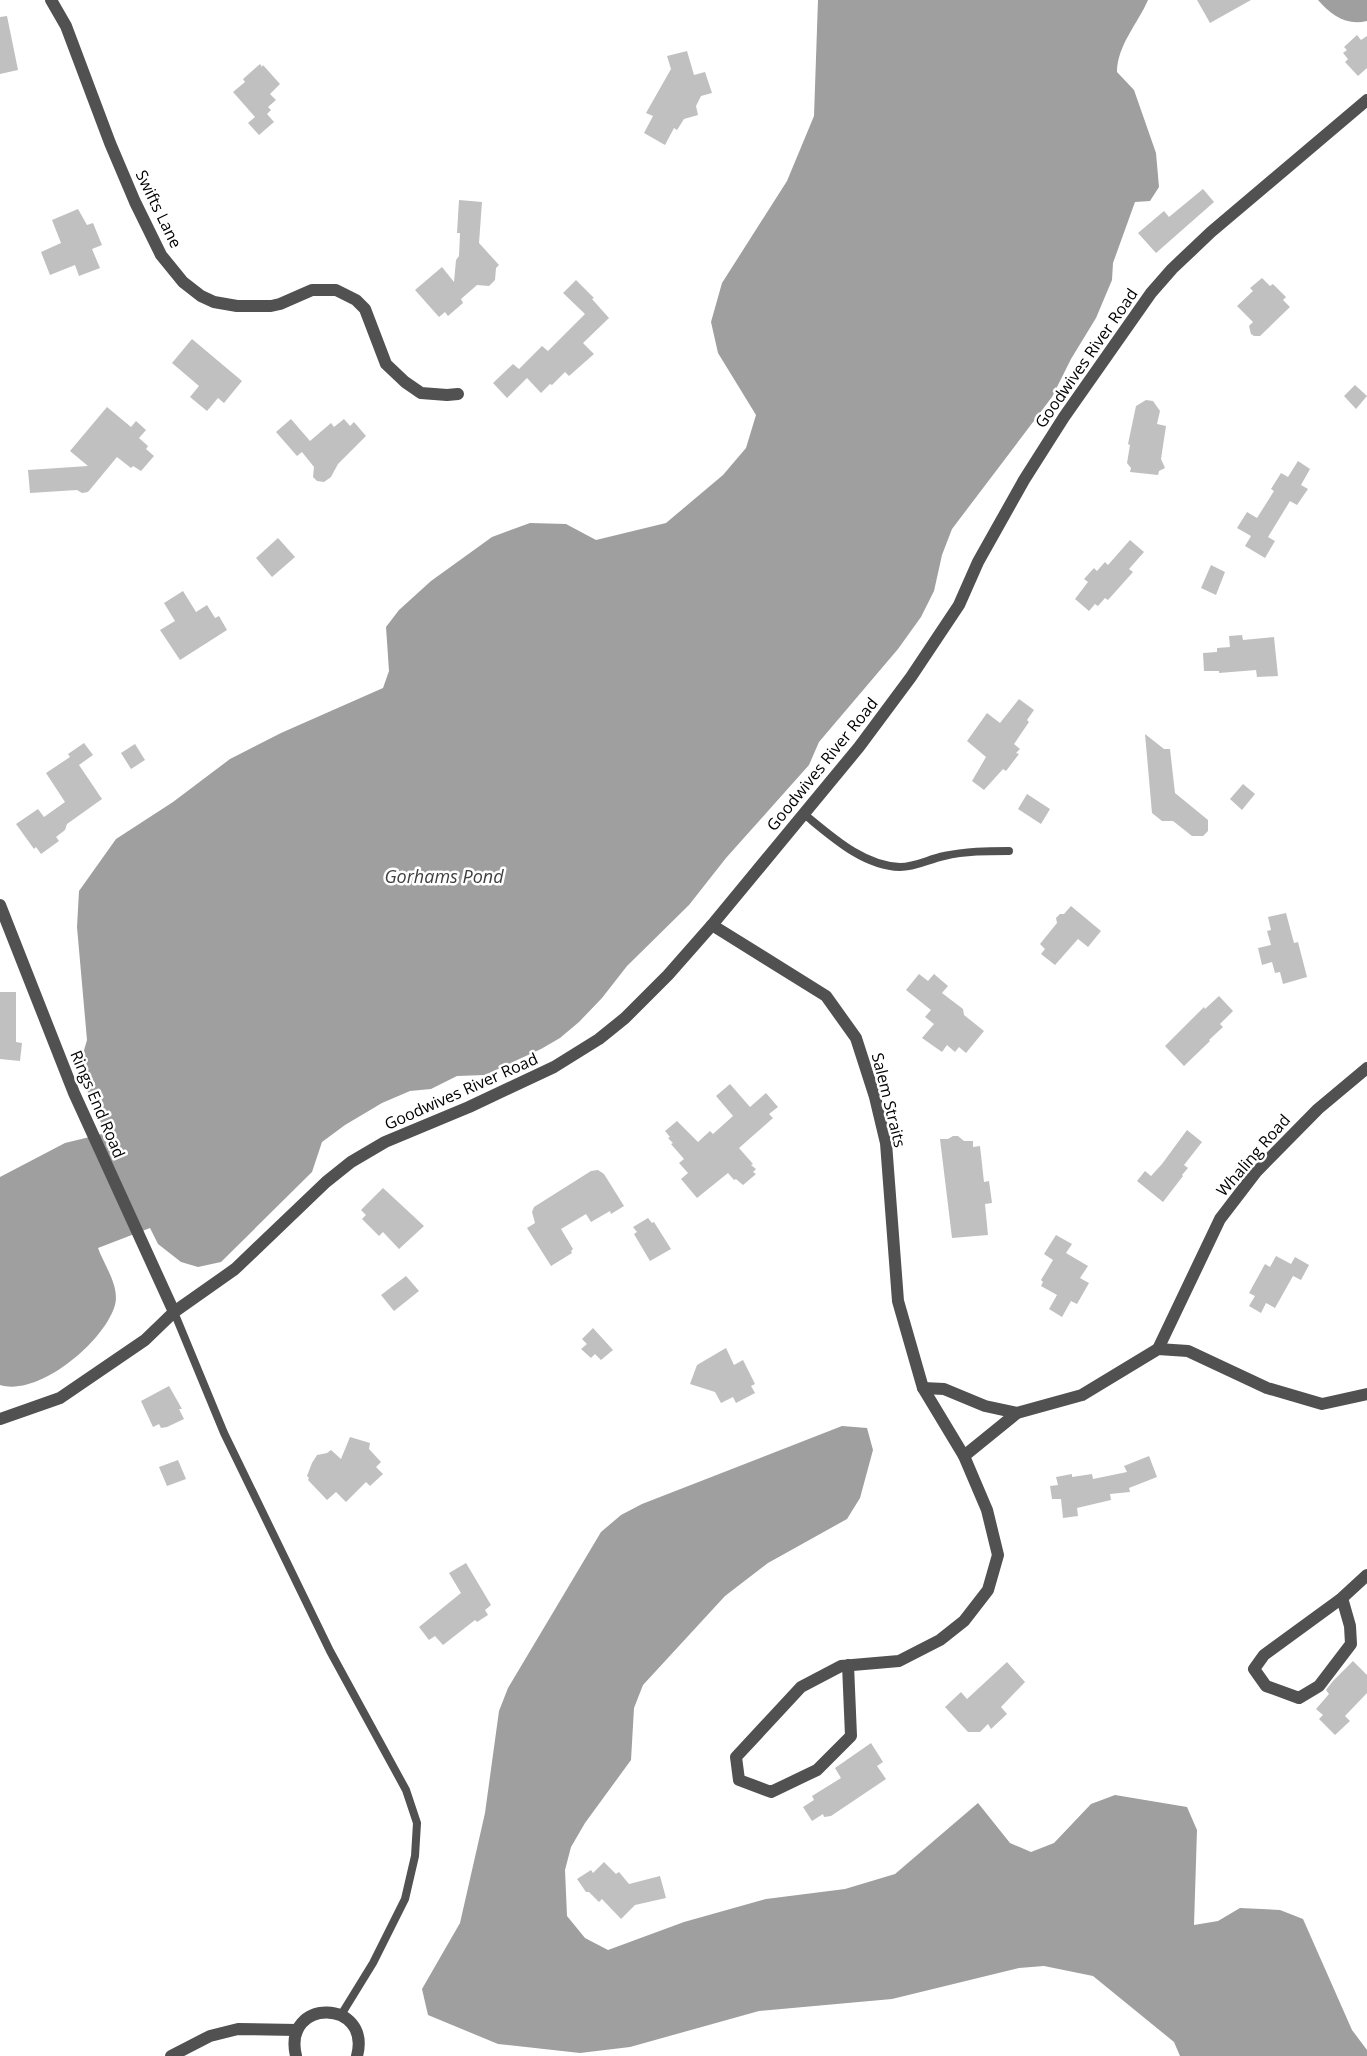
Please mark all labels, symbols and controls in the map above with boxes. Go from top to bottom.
street label: Swifts Lane [131,166,187,252]
street label: Goodwives River Road [1029,284,1143,432]
street label: Goodwives River Road [761,693,883,835]
water label: Gorhams Pond [384,864,504,888]
street label: Rings End Road [65,1047,131,1161]
street label: Goodwives River Road [381,1047,541,1135]
street label: Salem Straits [867,1050,911,1150]
street label: Whaling Road [1211,1109,1295,1201]

